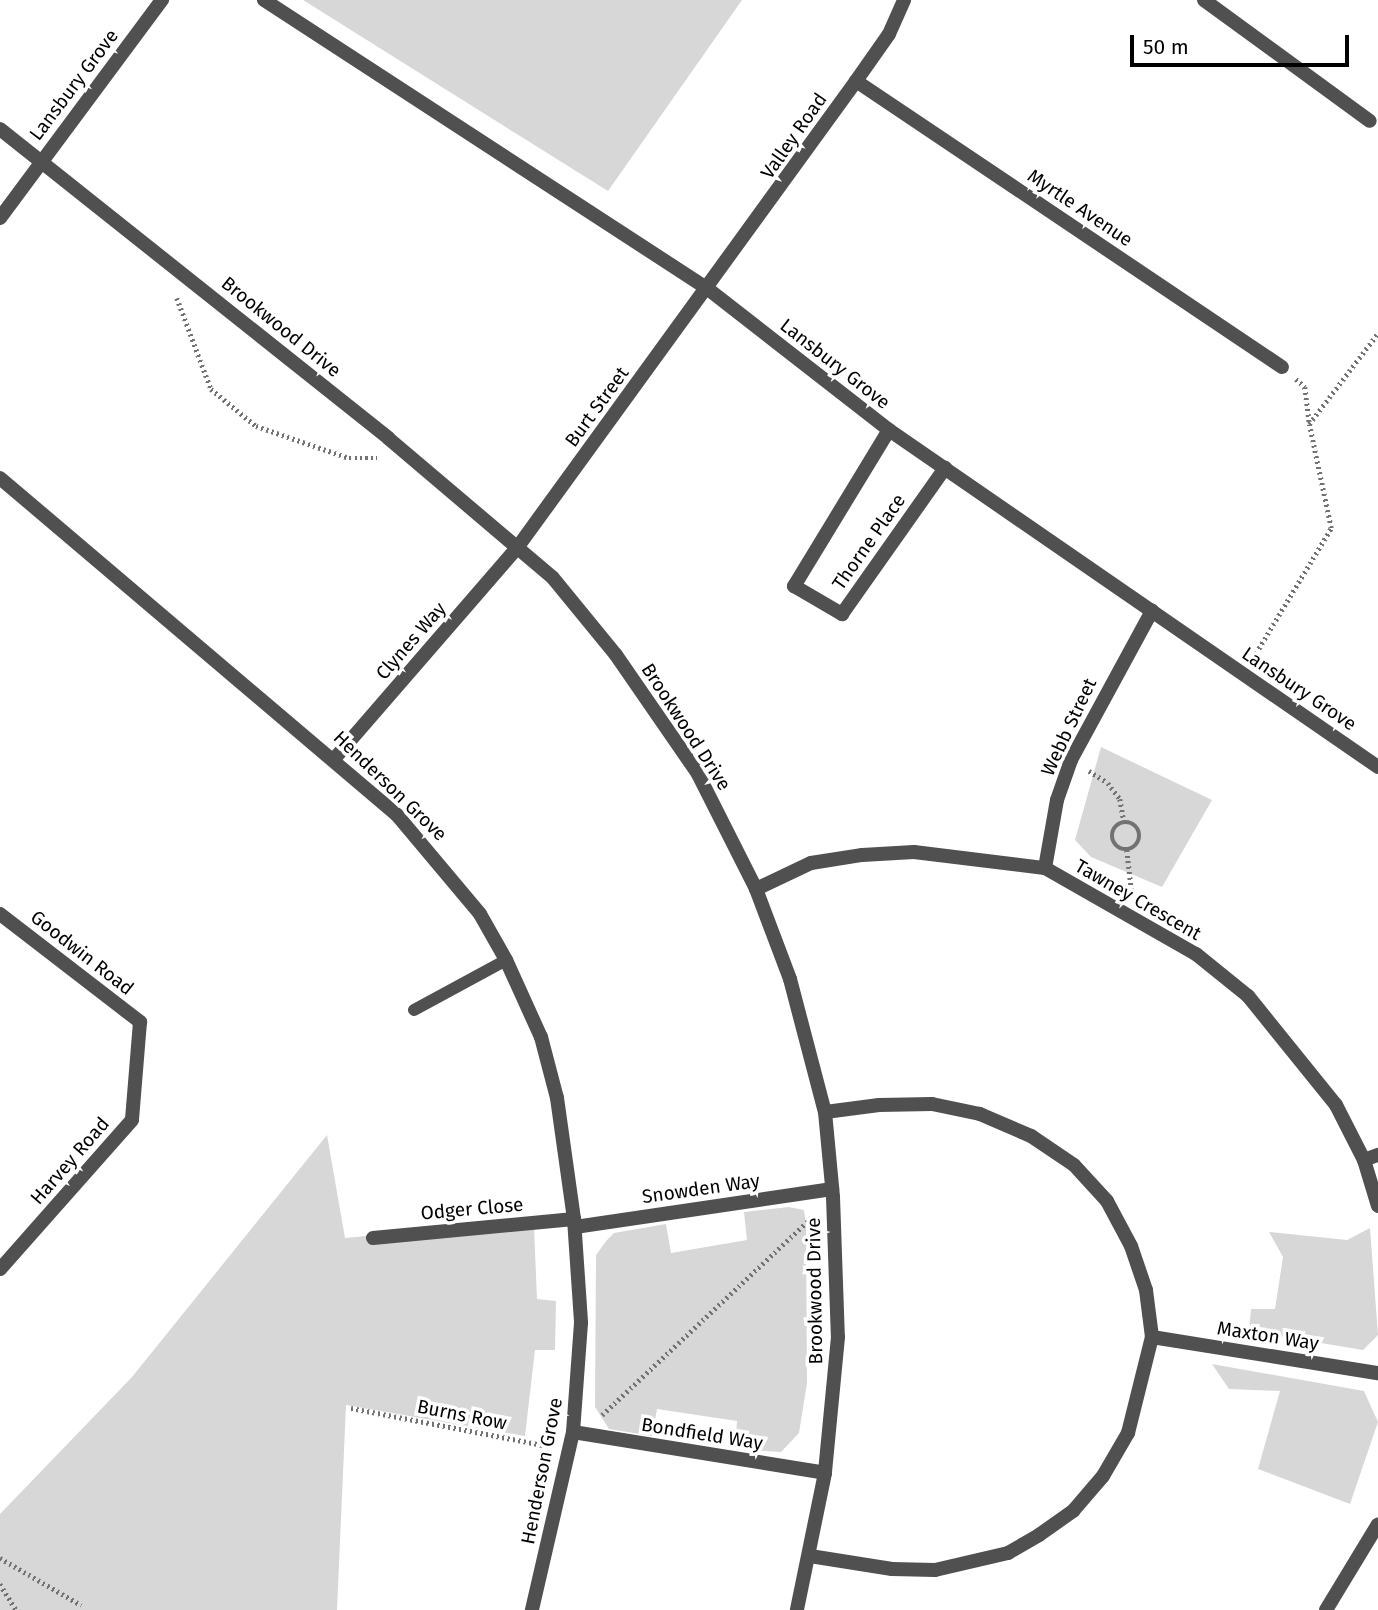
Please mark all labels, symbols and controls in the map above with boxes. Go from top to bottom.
scale bar [1133,21,1352,65]
street label: Lansbury Grove [25,25,123,145]
text: 50 m [1143,34,1189,60]
street label: Valley Road [756,89,832,183]
street label: Myrtle Avenue [1023,164,1137,252]
street label: Brookwood Drive [217,272,345,382]
street label: Lansbury Grove [776,314,894,414]
street label: Burt Street [560,363,634,451]
street label: Thorne Place [828,490,910,594]
street label: Clynes Way [371,598,451,684]
street label: Lansbury Grove [1237,642,1361,736]
street label: Brookwood Drive [636,659,736,795]
street label: Webb Street [1036,675,1102,779]
street label: Henderson Grove [329,726,451,846]
street label: Tawney Crescent [1071,855,1205,945]
street label: Goodwin Road [26,906,138,1000]
street label: Harvey Road [26,1113,114,1209]
street label: Snowden Way [641,1169,761,1209]
street label: Odger Close [420,1193,524,1225]
street label: Brookwood Drive [802,1217,828,1365]
street label: Maxton Way [1216,1317,1320,1355]
street label: Burns Row [415,1395,509,1435]
street label: Henderson Grove [517,1396,567,1546]
street label: Bondfield Way [640,1413,764,1455]

